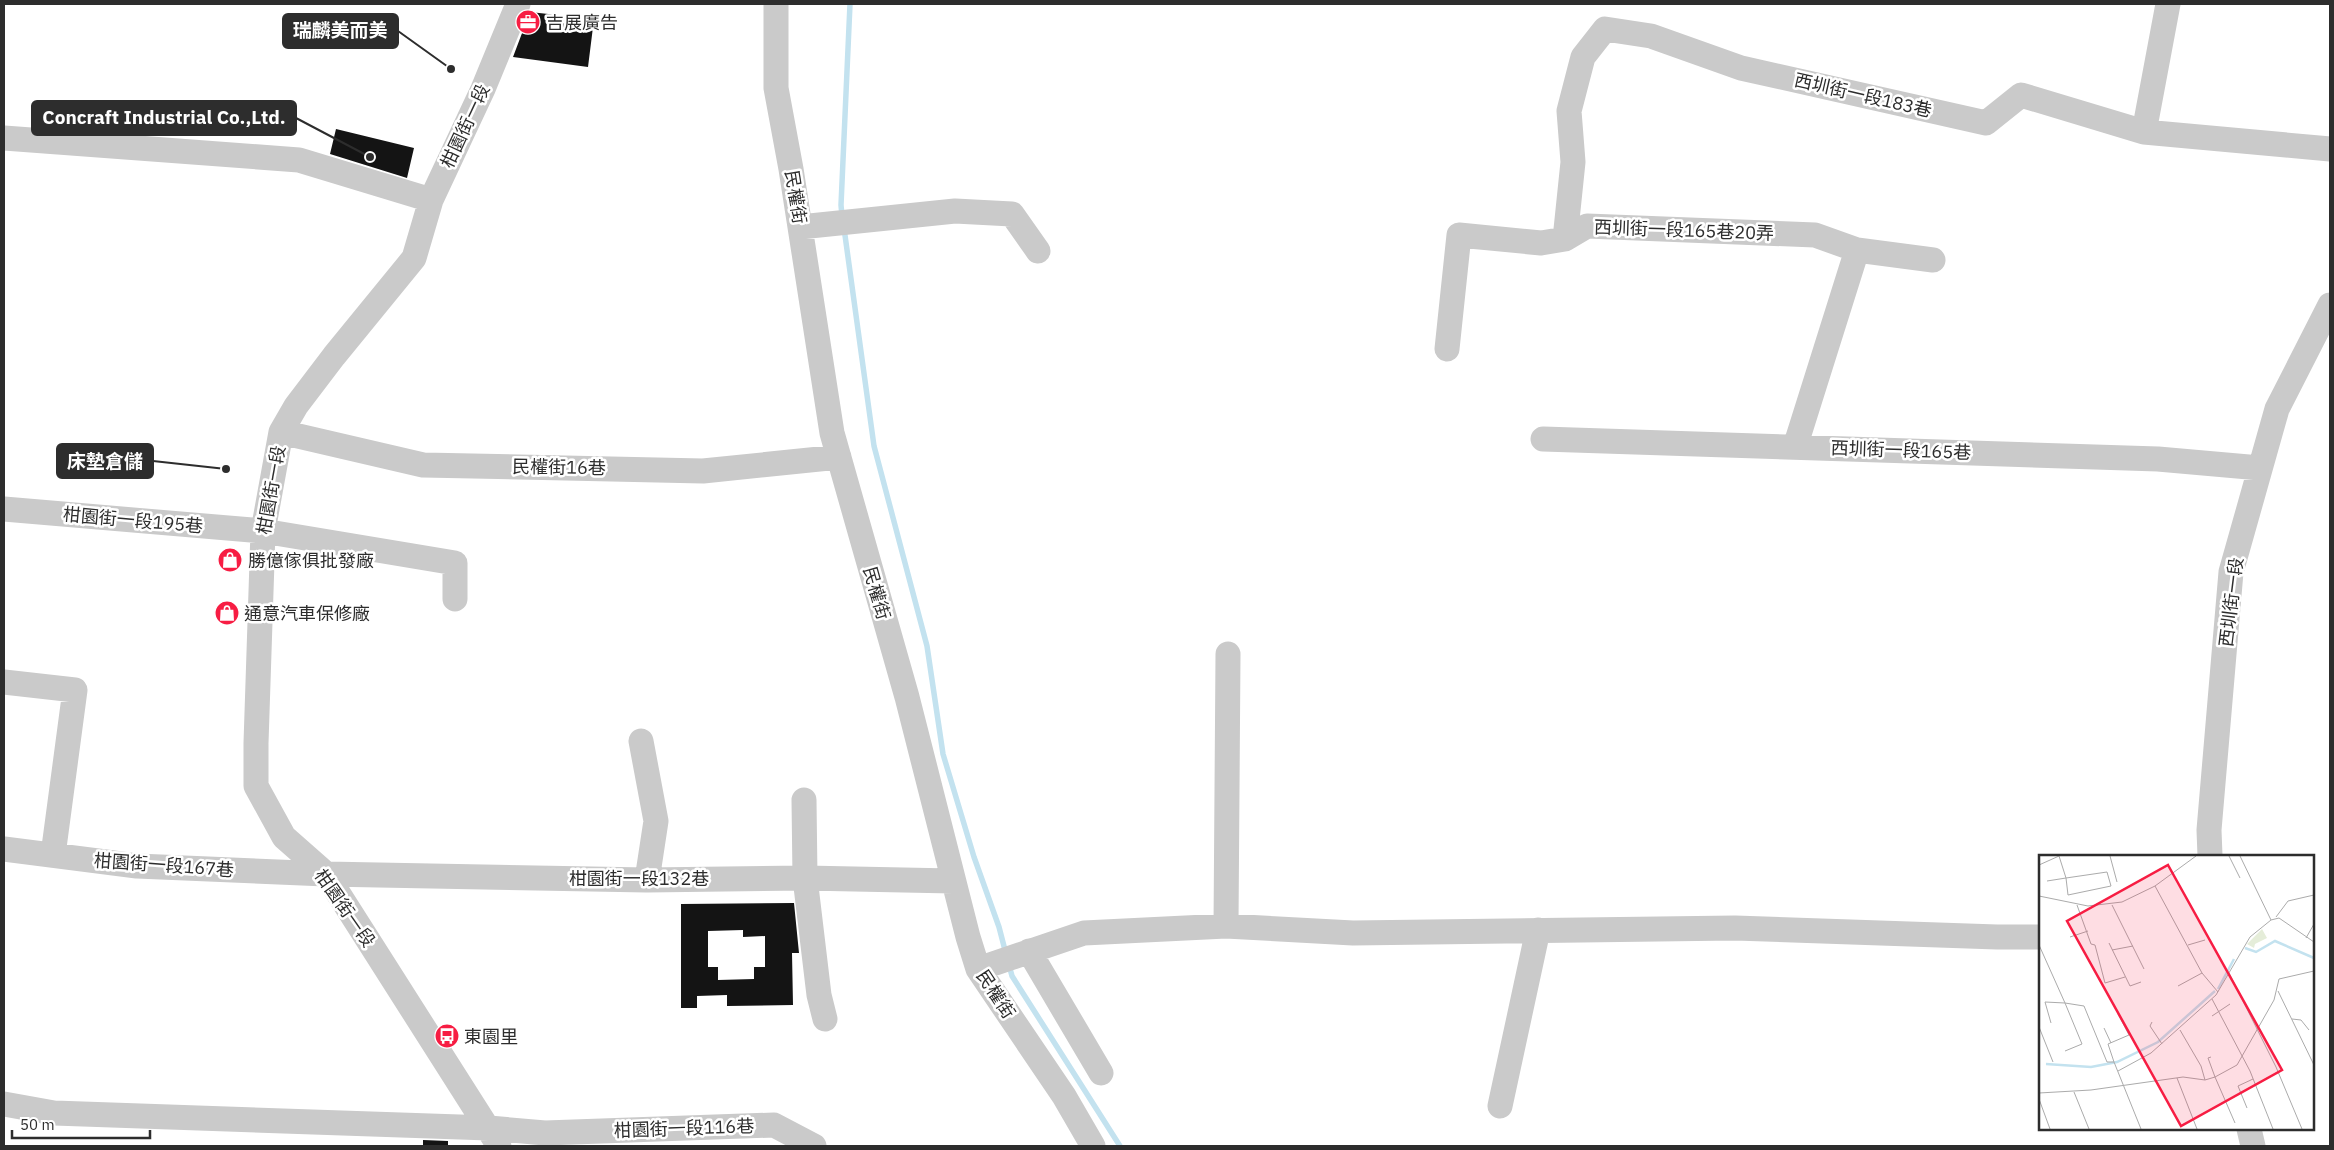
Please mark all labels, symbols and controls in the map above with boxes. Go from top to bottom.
office icon: 吉展廣告 [515,9,541,35]
place label: 吉展廣告 [546,11,618,34]
callout: 瑞麟美而美 [283,14,398,48]
text: 瑞麟美而美 [292,18,388,42]
street label: 西圳街一段183巷 [1792,68,1934,122]
street label: 柑園街一段 [436,80,494,172]
callout: Concraft Industrial Co.,Ltd. [32,101,296,135]
text: Concraft Industrial Co.,Ltd. [42,105,286,129]
street label: 民權街 [780,169,812,225]
street label: 西圳街一段165巷20弄 [1594,215,1774,245]
street label: 西圳街一段165巷 [1830,436,1972,464]
callout: 床墊倉儲 [57,444,153,478]
street label: 柑園街一段 [252,444,290,536]
text: 床墊倉儲 [67,449,143,473]
street label: 民權街16巷 [512,455,606,479]
street label: 柑園街一段195巷 [62,502,204,538]
shop icon: 勝億傢俱批發廠 [217,547,243,573]
place label: 勝億傢俱批發廠 [248,549,374,572]
street label: 西圳街一段 [2214,556,2248,648]
street label: 民權街 [859,564,895,622]
shop icon: 通意汽車保修廠 [214,600,240,626]
place label: 通意汽車保修廠 [244,602,370,625]
street label: 柑園街一段167巷 [93,849,235,881]
inset map [2039,855,2314,1130]
street label: 柑園街一段 [310,865,380,951]
street label: 柑園街一段132巷 [569,867,709,890]
street label: 民權街 [972,965,1020,1023]
bus stop icon: 東園里 [434,1023,460,1049]
place label: 東園里 [464,1025,518,1048]
scale bar [12,1108,150,1140]
street label: 柑園街一段116巷 [613,1114,755,1142]
text: 50 m [20,1115,55,1134]

